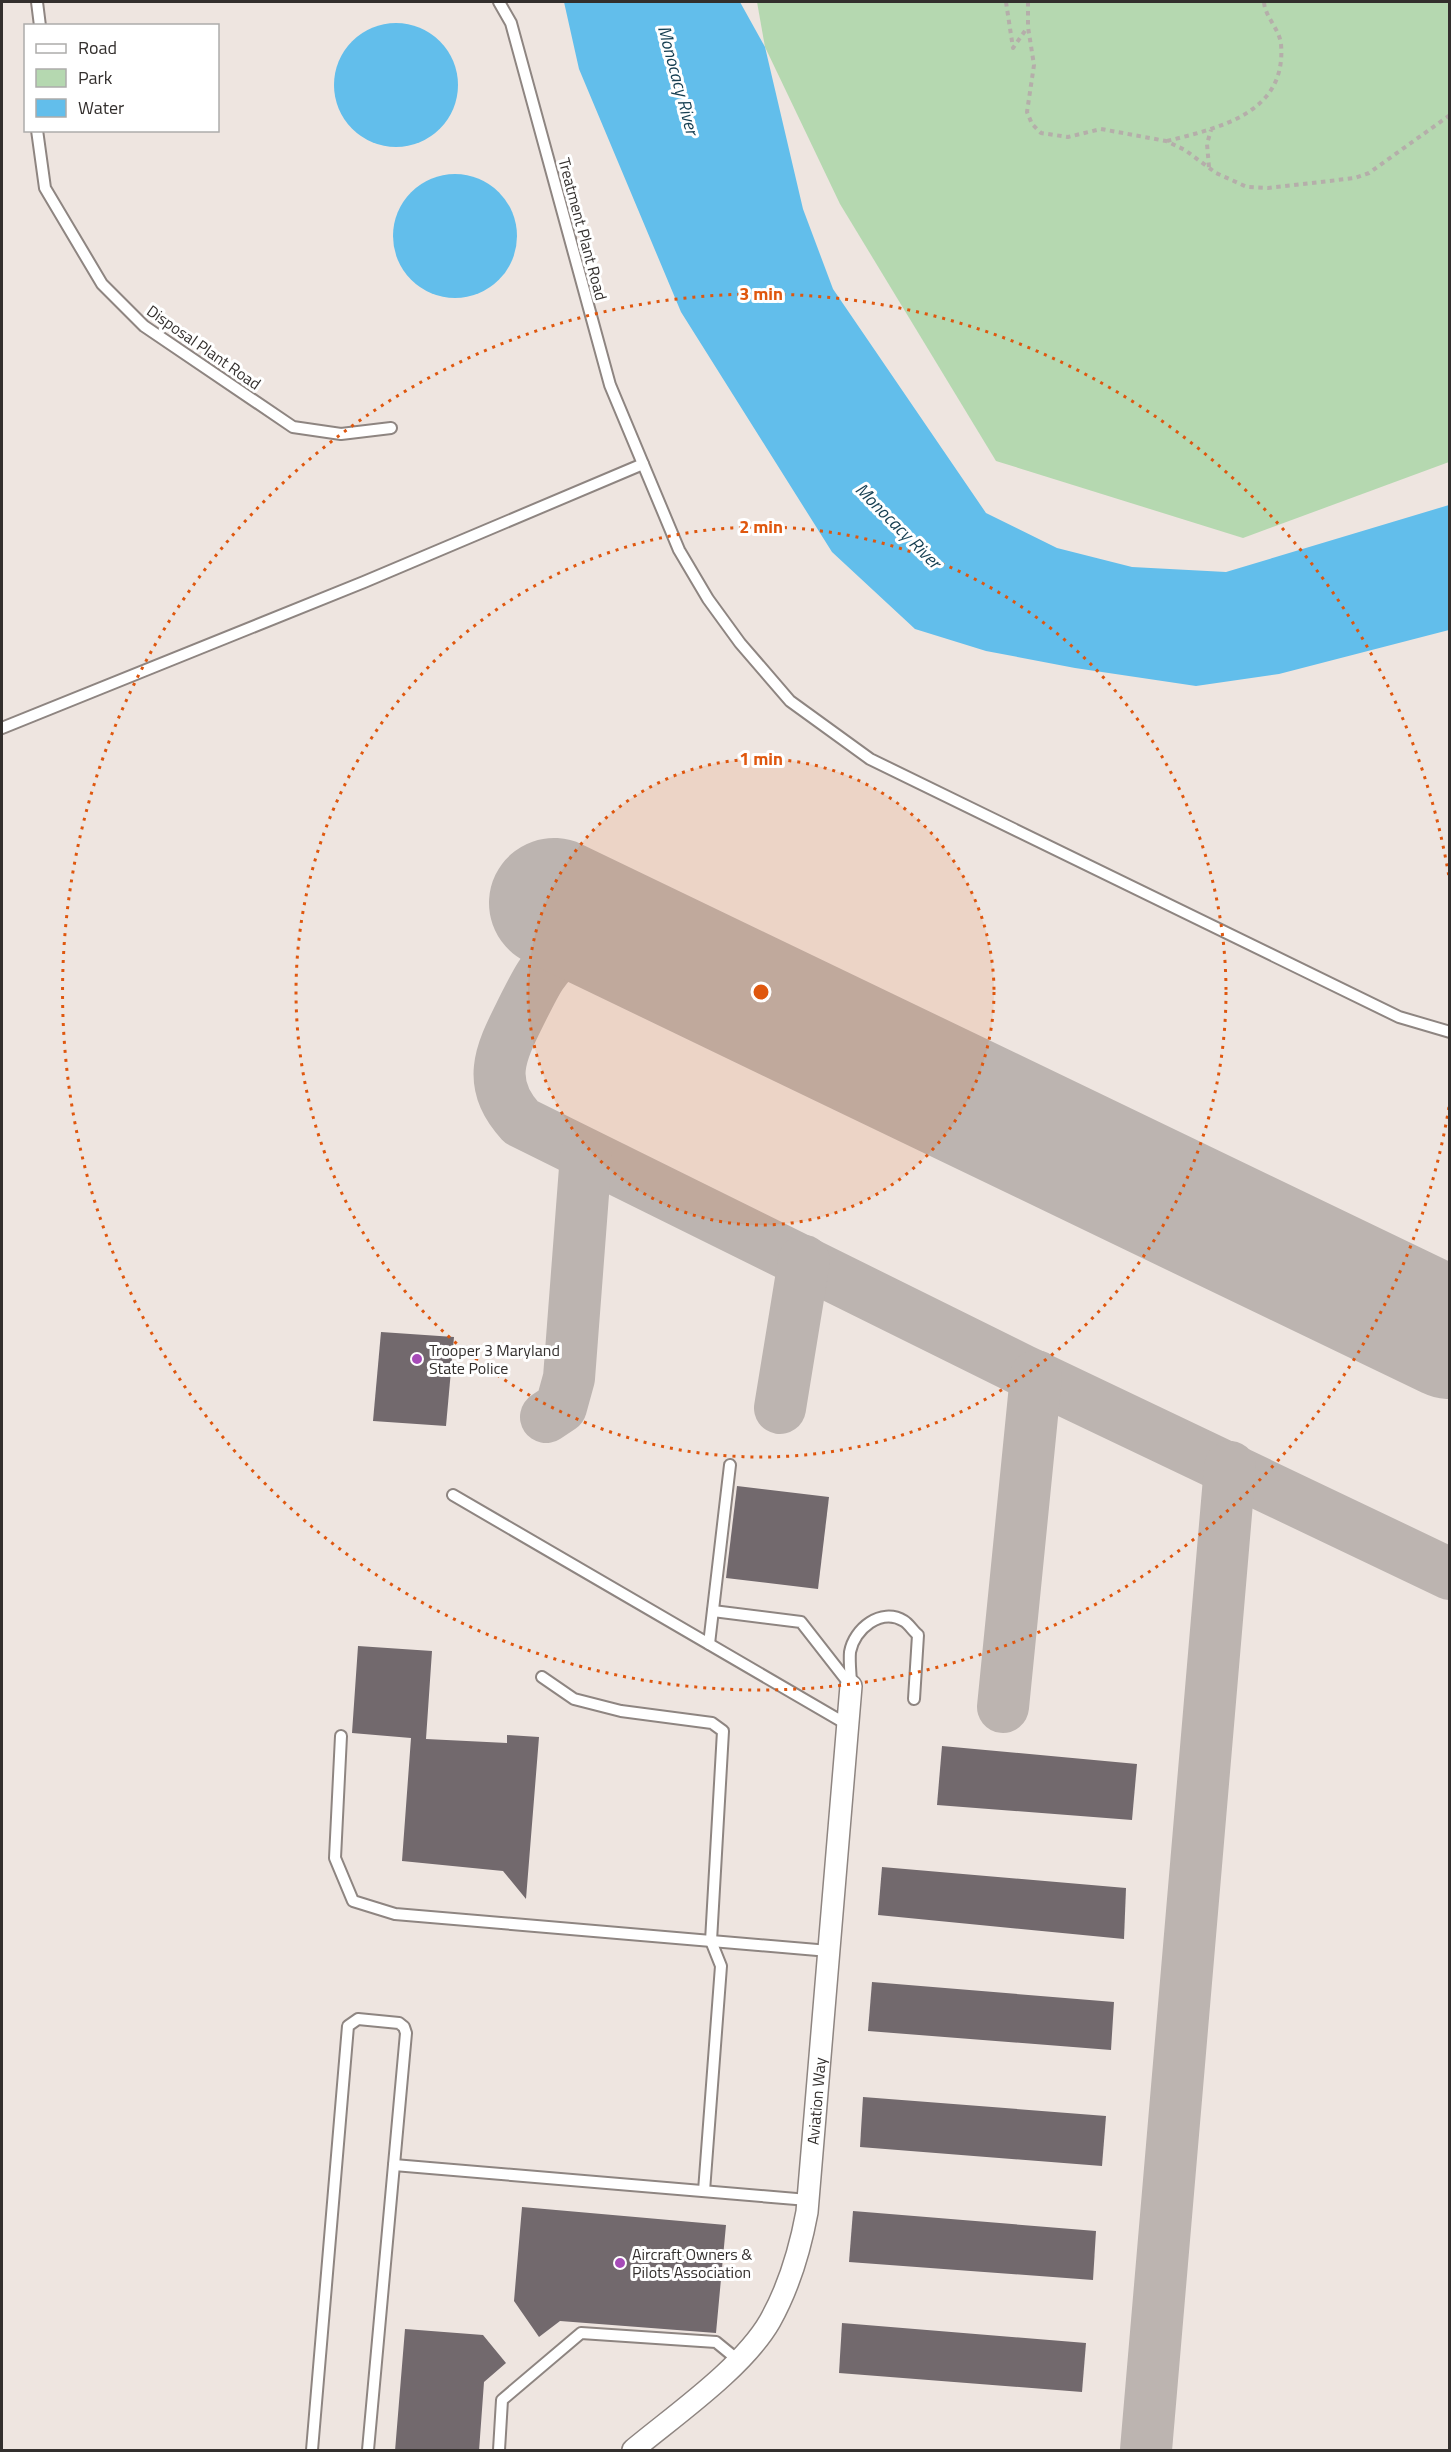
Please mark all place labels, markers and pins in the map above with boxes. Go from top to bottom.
centre of rings [751,982,771,1002]
place label: Trooper 3 Maryland State Police [429,1338,560,1380]
marker: Trooper 3 Maryland State Police [410,1352,424,1366]
place label: Aircraft Owners & Pilots Association [632,2242,752,2284]
marker: Aircraft Owners & Pilots Association [613,2256,627,2270]

